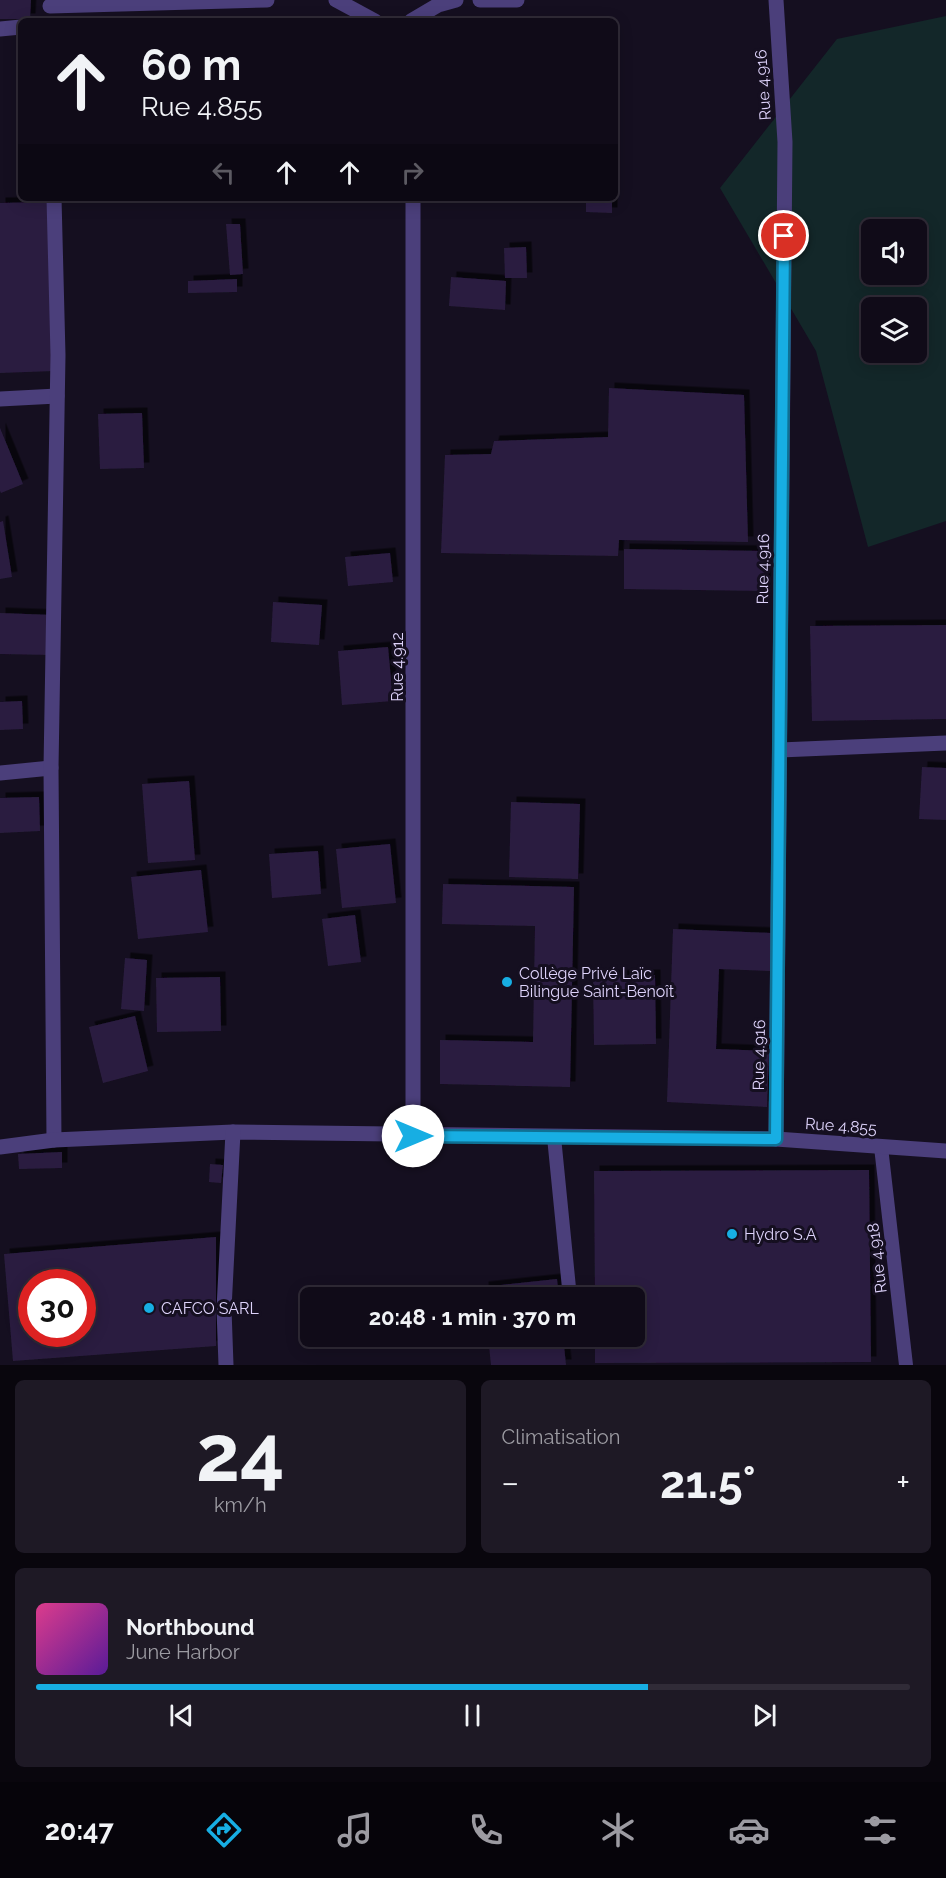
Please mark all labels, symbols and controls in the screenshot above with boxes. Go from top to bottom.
text: 60 m [141,41,241,90]
icon: ahead [42,42,120,120]
street label: Rue 4.916 [751,49,775,121]
text: Rue 4.855 [141,91,262,122]
icon: left [207,156,240,189]
icon: ahead [270,156,303,189]
icon: ahead [333,156,366,189]
icon: right [396,156,429,189]
pin [758,210,809,261]
icon: arrive [767,219,800,252]
map controls [861,219,927,363]
button: sound [861,219,927,285]
button: layers [861,297,927,363]
street label: Rue 4.916 [753,533,773,605]
street label: Rue 4.912 [388,632,407,702]
place label: Collège Privé Laïc Bilingue Saint-Benoît [519,964,675,1001]
marker: Collège Privé Laïc Bilingue Saint-Benoît [500,975,514,989]
street label: Rue 4.916 [749,1019,769,1091]
position arrow [381,1104,445,1168]
street label: Rue 4.855 [804,1114,878,1138]
street label: Rue 4.918 [863,1222,891,1294]
place label: Hydro S.A [744,1225,817,1244]
marker: Hydro S.A [725,1227,739,1241]
speed limit sign: 30 [18,1269,96,1347]
place label: CAFCO SARL [161,1299,260,1318]
marker: CAFCO SARL [142,1301,156,1315]
text: 20:48 · 1 min · 370 m [369,1304,576,1330]
text: 24 [196,1408,285,1499]
text: Climatisation [502,1425,620,1449]
text: 21.5° [660,1456,756,1509]
text: − [502,1463,519,1502]
text: + [896,1463,910,1502]
text: km/h [214,1493,267,1517]
text: Northbound [126,1614,255,1640]
text: June Harbor [126,1640,240,1664]
icon: previous [165,1699,198,1732]
icon: pause [456,1699,489,1732]
icon: next [748,1699,781,1732]
icon: directions [203,1809,245,1851]
icon: music [334,1809,376,1851]
icon: phone [465,1809,507,1851]
icon: climate [597,1809,639,1851]
icon: car [728,1809,770,1851]
icon: filters [859,1809,901,1851]
text: 20:47 [45,1815,114,1846]

